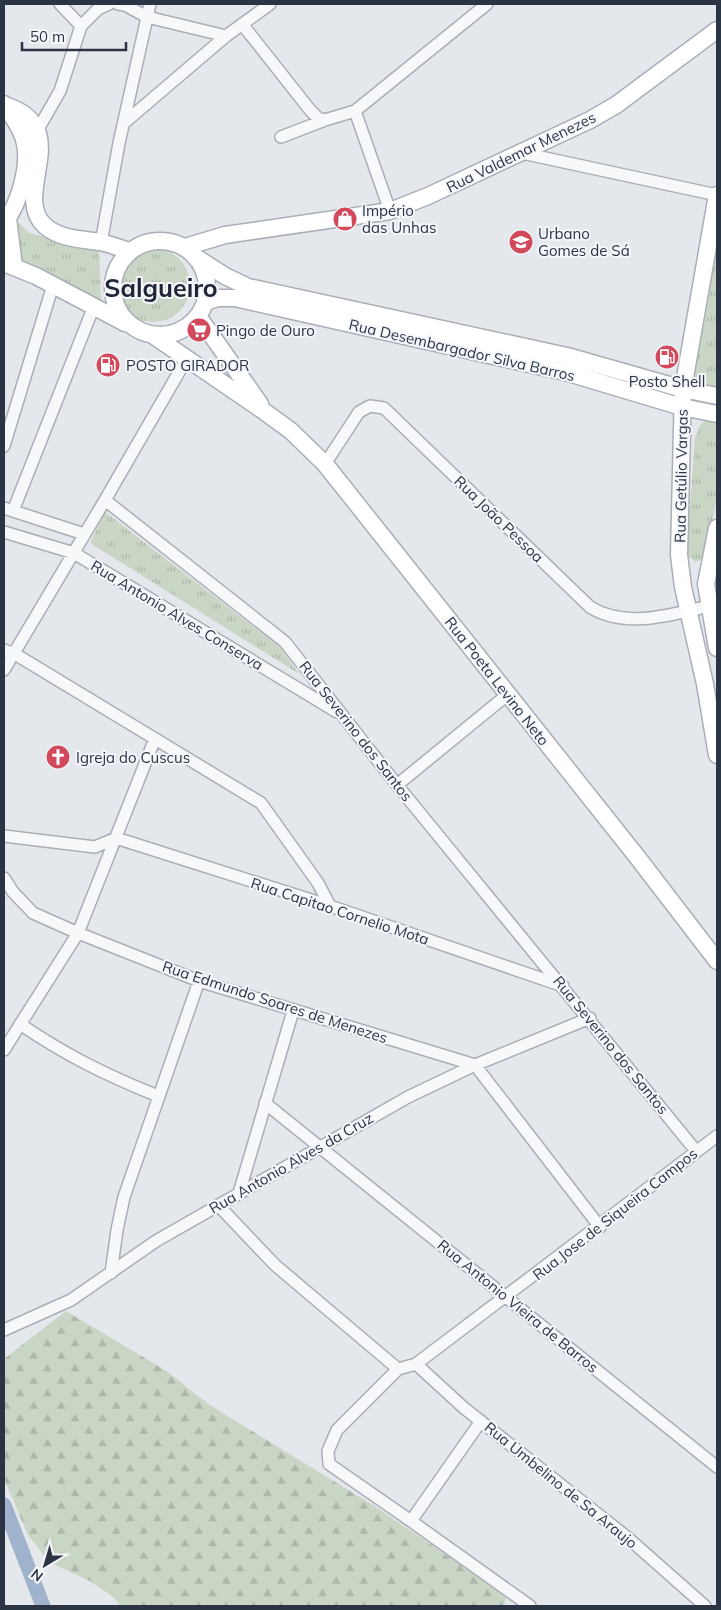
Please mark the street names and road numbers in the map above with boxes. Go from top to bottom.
street label: Rua Valdemar Menezes [443,108,599,196]
street label: Rua Desembargador Silva Barros [347,315,577,385]
street label: Rua Getúlio Vargas [670,409,692,543]
street label: Rua João Pessoa [450,472,548,566]
street label: Rua Antonio Alves Conserva [87,556,267,674]
street label: Rua Poeta Levino Neto [441,613,553,749]
street label: Rua Severino dos Santos [295,657,417,805]
street label: Rua Capitao Cornelio Mota [249,873,431,949]
street label: Rua Edmundo Soares de Menezes [160,957,390,1047]
street label: Rua Severino dos Santos [549,972,673,1118]
street label: Rua Antonio Alves da Cruz [206,1108,377,1218]
street label: Rua Jose de Siqueira Campos [529,1144,701,1284]
street label: Rua Antonio Vieira de Barros [434,1235,602,1377]
street label: Rua Umbelino de Sa Araujo [481,1417,641,1553]

